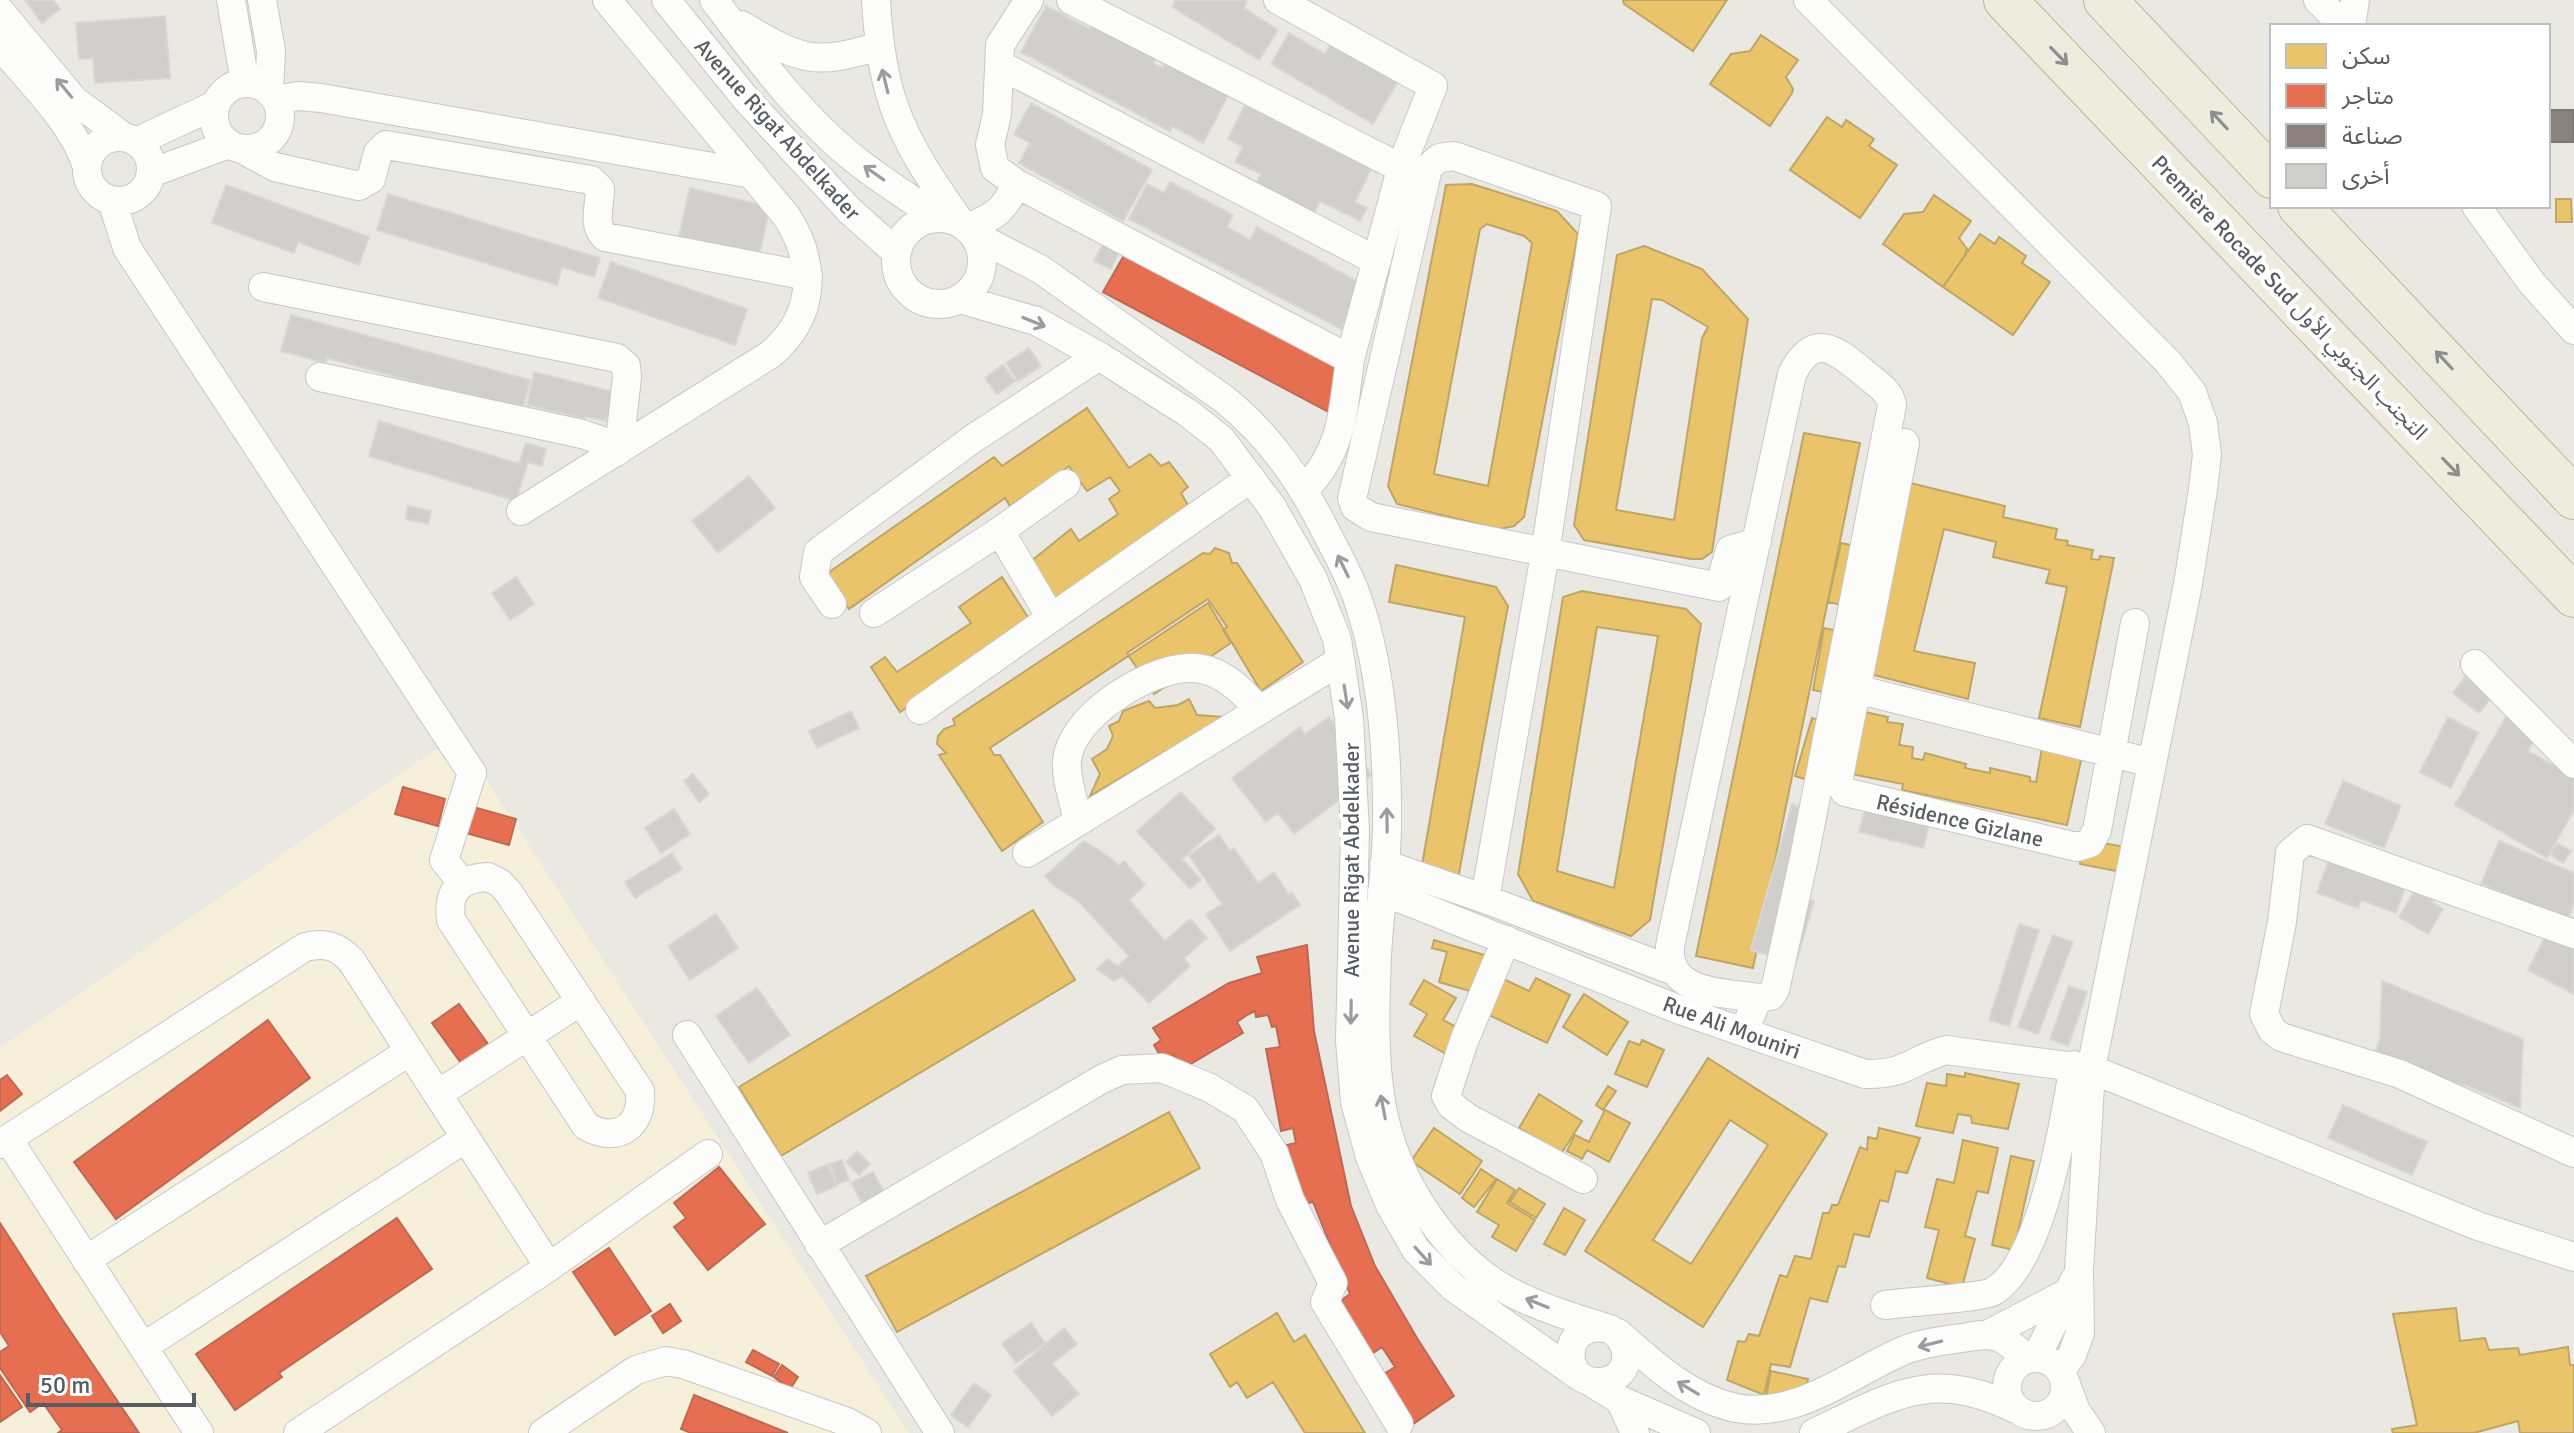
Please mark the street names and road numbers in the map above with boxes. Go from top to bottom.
street label: Avenue Rigat Abdelkader [689,33,866,226]
street label: Première Rocade Sud التجنب الجنوبي الأول [2144,149,2433,448]
street label: Avenue Rigat Abdelkader [1338,743,1365,977]
street label: Résidence Gizlane [1874,788,2046,853]
street label: Rue Ali Mouniri [1659,990,1804,1065]

